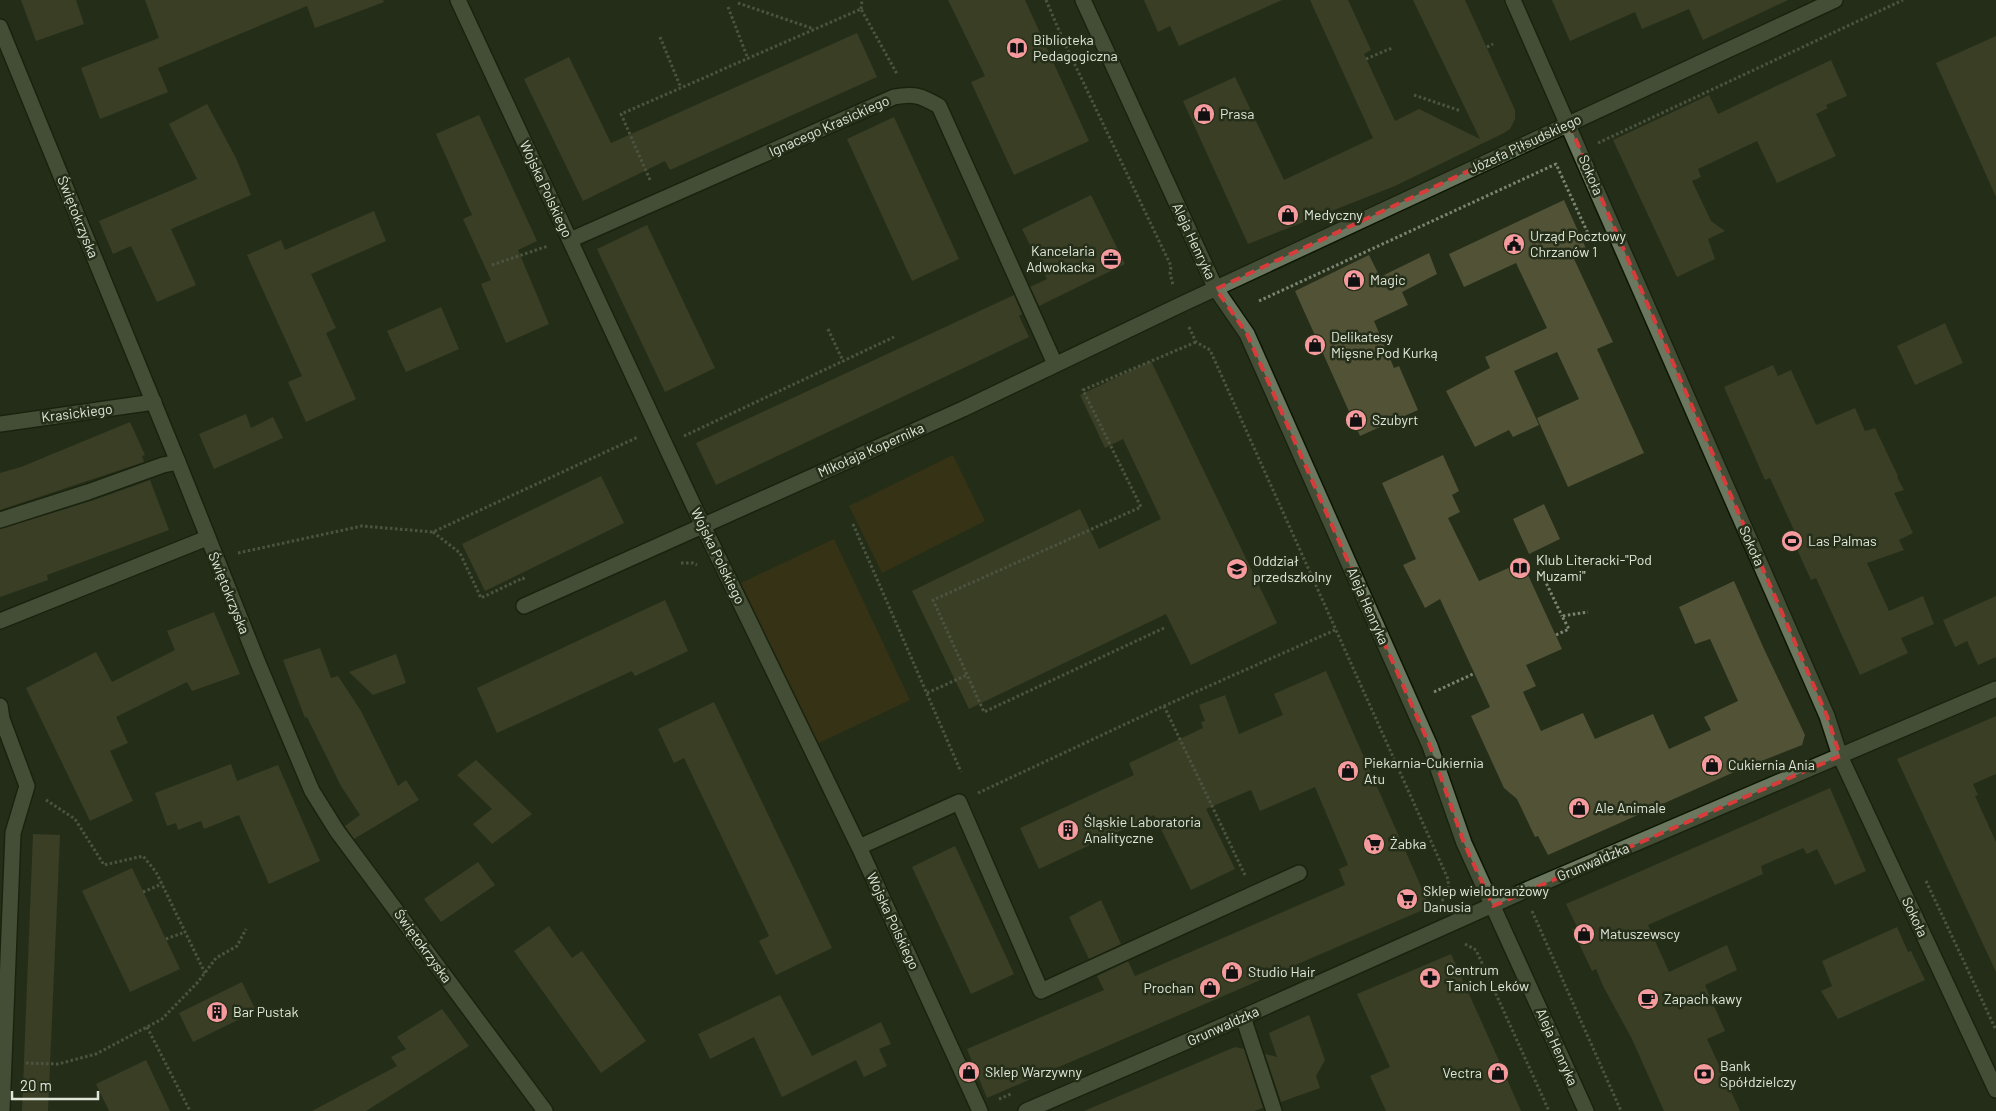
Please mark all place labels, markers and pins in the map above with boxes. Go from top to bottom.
place label: Biblioteka Pedagogiczna [1033,31,1118,64]
library icon: Biblioteka Pedagogiczna [1005,36,1029,60]
shop icon: Prasa [1192,102,1216,126]
place label: Prasa [1220,105,1254,122]
shop icon: Medyczny [1276,203,1300,227]
place label: Medyczny [1304,206,1363,223]
place label: Urząd Pocztowy Chrzanów 1 [1530,227,1626,260]
public building icon: Urząd Pocztowy Chrzanów 1 [1502,232,1526,256]
place label: Kancelaria Adwokacka [1026,242,1095,275]
office icon: Kancelaria Adwokacka [1099,247,1123,271]
shop icon: Magic [1342,268,1366,292]
place label: Magic [1370,271,1406,288]
place label: Delikatesy Mięsne Pod Kurką [1331,328,1438,361]
shop icon: Delikatesy Mięsne Pod Kurką [1303,333,1327,357]
shop icon: Szubyrt [1344,408,1368,432]
place label: Szubyrt [1372,411,1418,428]
sports icon: Las Palmas [1780,529,1804,553]
place label: Las Palmas [1808,532,1877,549]
place label: Klub Literacki-"Pod Muzami" [1536,551,1652,584]
place label: Oddział przedszkolny [1253,552,1332,585]
library icon: Klub Literacki-"Pod Muzami" [1508,556,1532,580]
school or university icon: Oddział przedszkolny [1225,557,1249,581]
shop icon: Cukiernia Ania [1700,753,1724,777]
place label: Piekarnia-Cukiernia Atu [1364,754,1484,787]
place label: Cukiernia Ania [1728,756,1815,773]
shop icon: Piekarnia-Cukiernia Atu [1336,759,1360,783]
shop icon: Ale Animale [1567,796,1591,820]
place label: Ale Animale [1595,799,1666,816]
place label: Śląskie Laboratoria Analityczne [1084,813,1201,846]
building icon: Śląskie Laboratoria Analityczne [1056,818,1080,842]
supermarket icon: Żabka [1362,832,1386,856]
place label: Żabka [1390,835,1427,852]
place label: Sklep wielobranżowy Danusia [1423,882,1549,915]
supermarket icon: Sklep wielobranżowy Danusia [1395,887,1419,911]
shop icon: Matuszewscy [1572,922,1596,946]
place label: Matuszewscy [1600,925,1681,942]
shop icon: Studio Hair [1220,960,1244,984]
place label: Centrum Tanich Leków [1446,961,1529,994]
place label: Studio Hair [1248,963,1315,980]
pharmacy icon: Centrum Tanich Leków [1418,966,1442,990]
shop icon: Prochan [1198,976,1222,1000]
place label: Prochan [1144,979,1194,996]
cafe icon: Zapach kawy [1636,987,1660,1011]
place label: Zapach kawy [1664,990,1742,1007]
building icon: Bar Pustak [205,1000,229,1024]
place label: Bar Pustak [233,1003,299,1020]
place label: Bank Spółdzielczy [1720,1057,1797,1090]
shop icon: Sklep Warzywny [957,1060,981,1084]
shop icon: Vectra [1486,1061,1510,1085]
bank icon: Bank Spółdzielczy [1692,1062,1716,1086]
place label: Sklep Warzywny [985,1063,1083,1080]
place label: Vectra [1442,1064,1482,1081]

